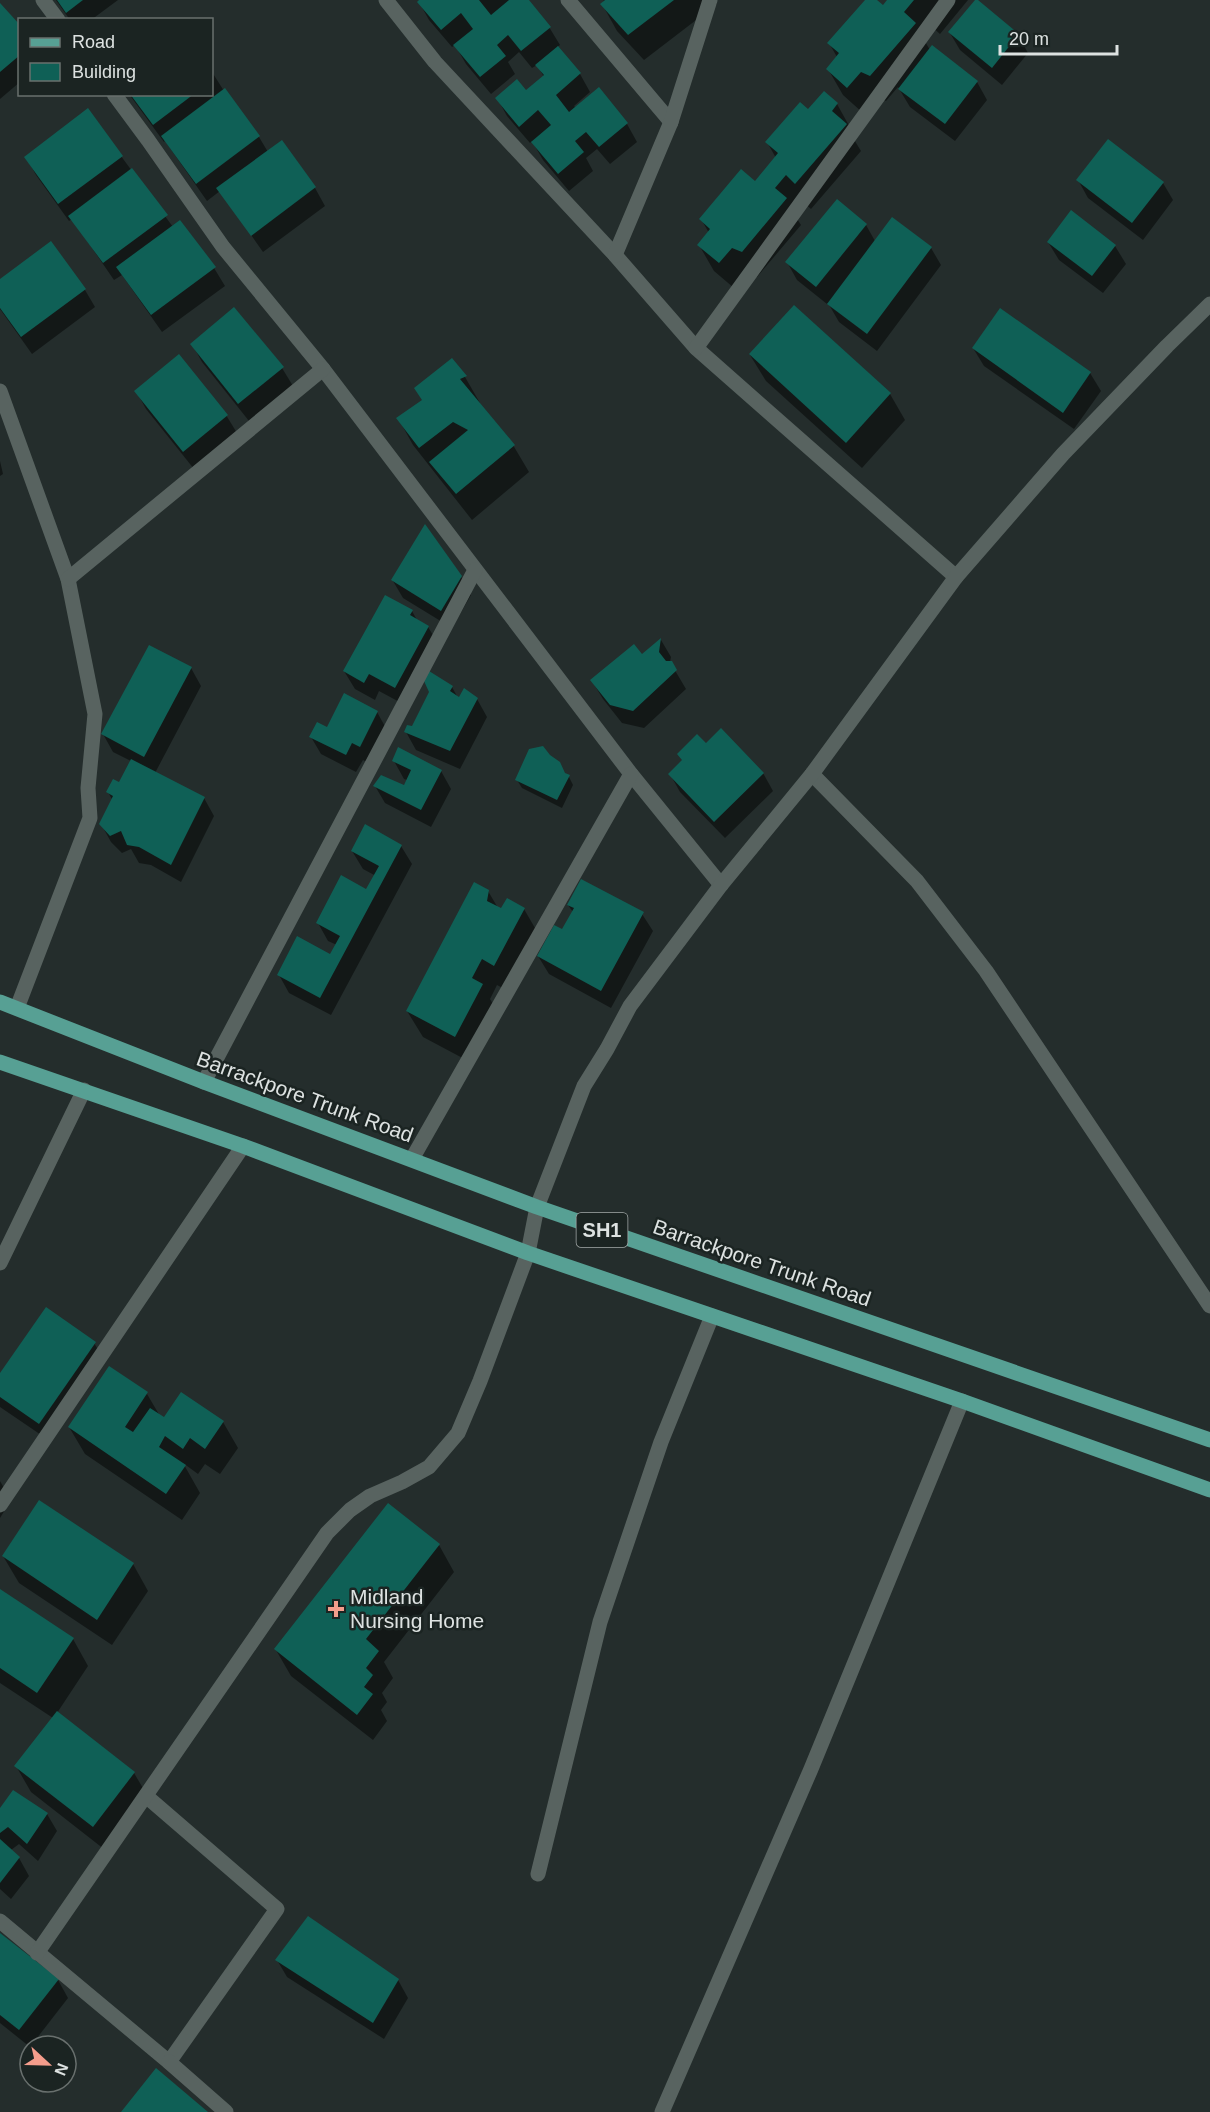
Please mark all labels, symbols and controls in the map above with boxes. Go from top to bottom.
legend [18,18,213,96]
scale bar [1000,18,1117,56]
text: 20 m [1009,29,1049,49]
text: Road [72,32,115,52]
text: Building [72,62,136,82]
street label: Barrackpore Trunk Road [194,1047,417,1146]
road number: SH1 [576,1213,628,1247]
street label: Barrackpore Trunk Road [650,1214,874,1311]
place label: Midland Nursing Home [350,1585,484,1632]
marker: Midland Nursing Home [327,1600,345,1618]
north arrow [18,2034,78,2094]
text: N [51,2061,71,2078]

